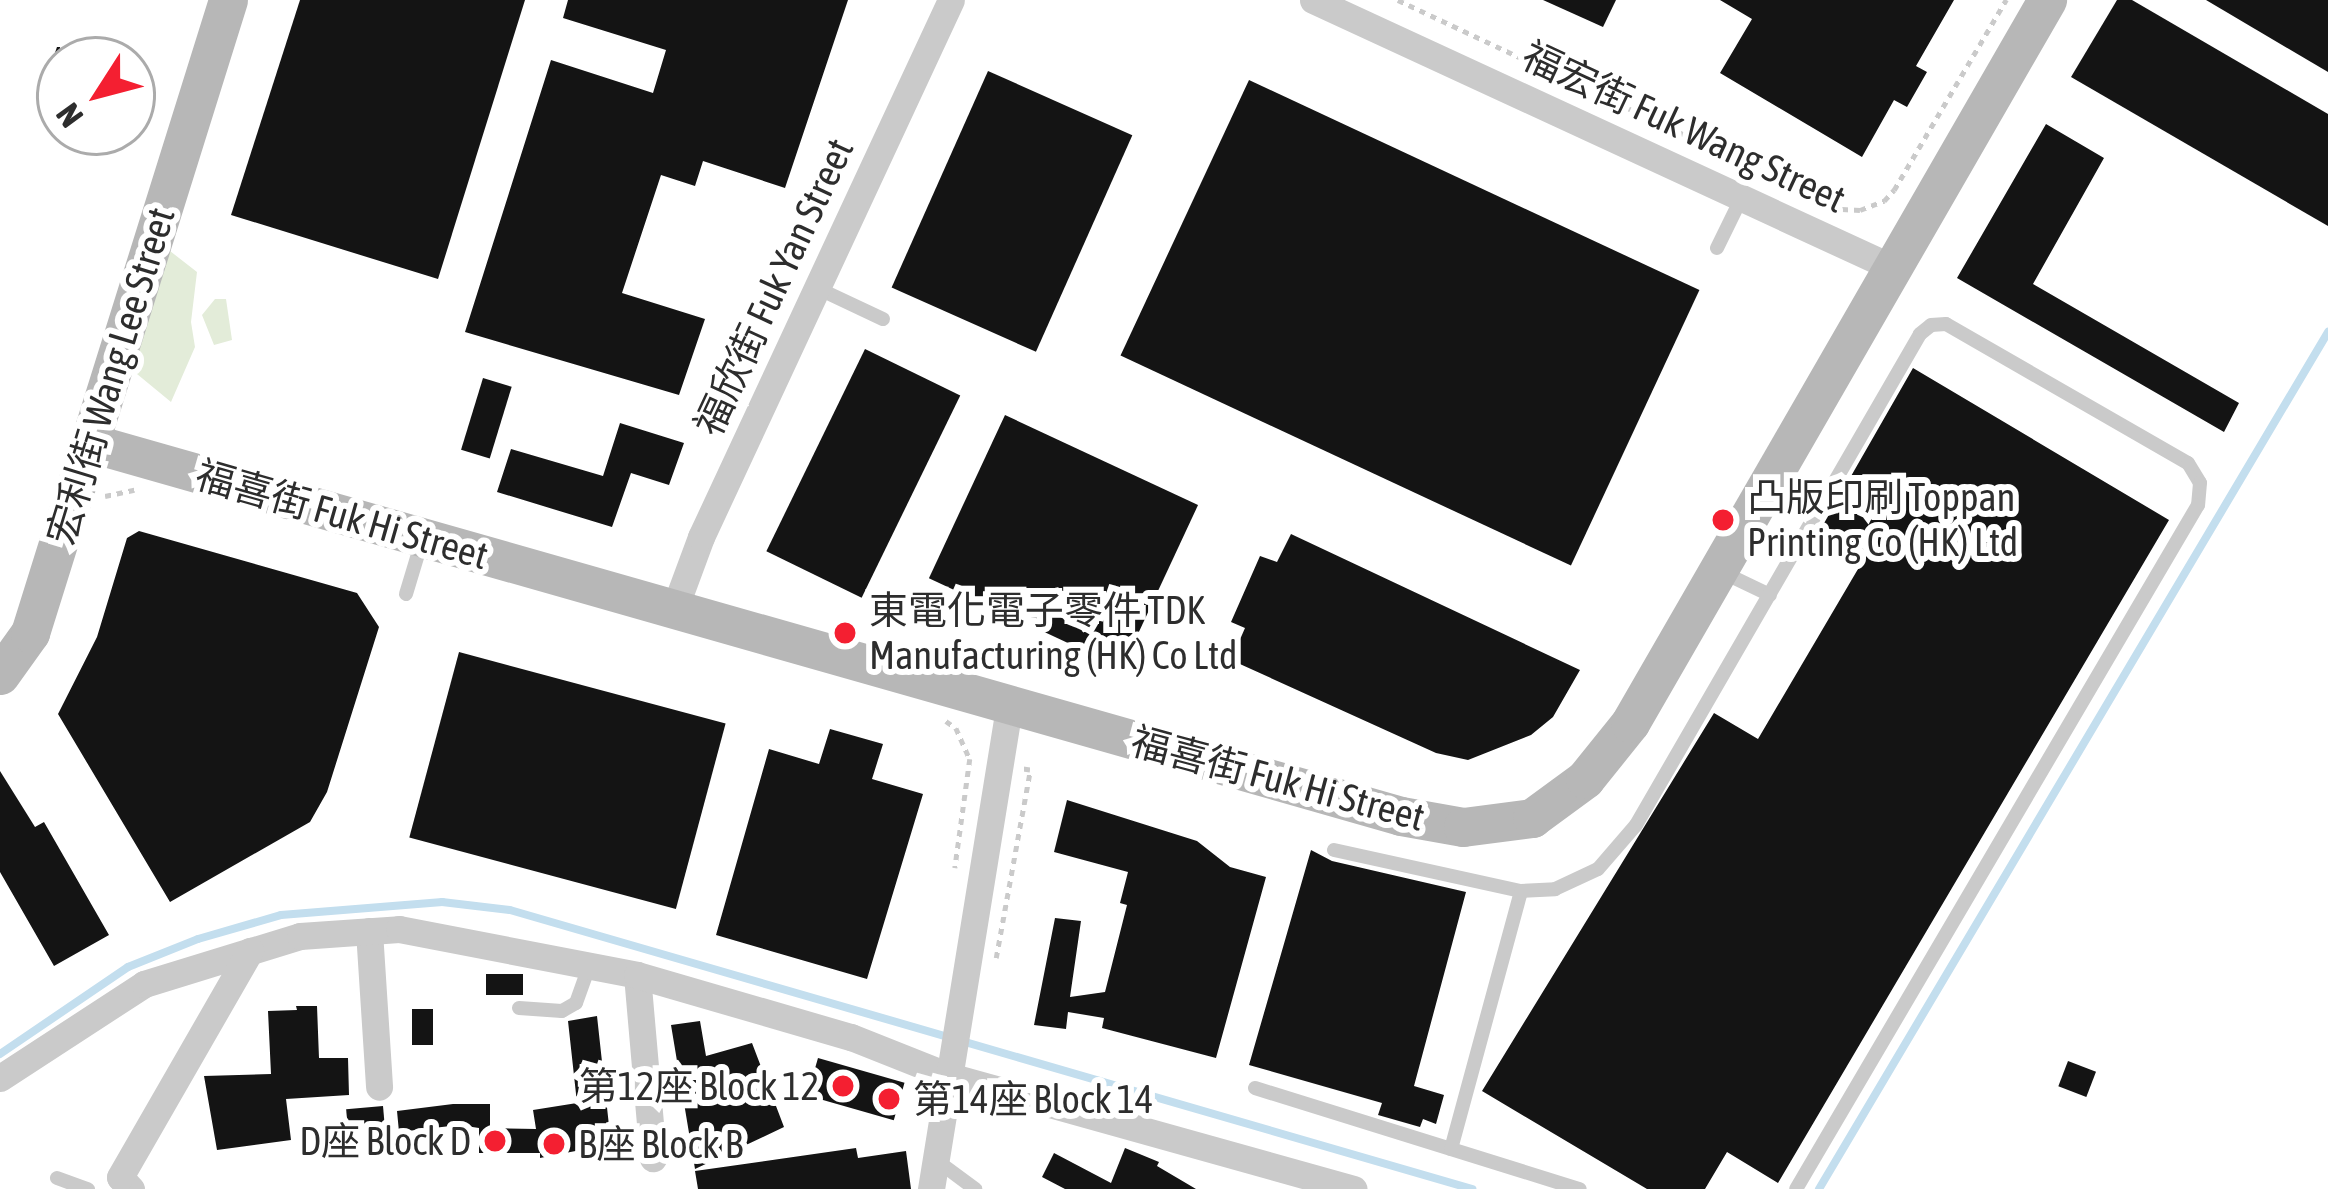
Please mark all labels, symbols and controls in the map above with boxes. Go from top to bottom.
street label: 福宏街 Fuk Wang Street [1515,32,1853,222]
north arrow [36,36,156,156]
text: N [48,96,90,134]
street label: 福欣街 Fuk Yan Street [685,131,863,443]
street label: 宏利街 Wang Lee Street [37,202,185,550]
street label: 福喜街 Fuk Hi Street [191,451,493,579]
place label: 凸版印刷 Toppan Printing Co (HK) Ltd [1747,475,2018,566]
marker: 凸版印刷 Toppan Printing Co (HK) Ltd [1710,507,1736,533]
place label: 東電化電子零件 TDK Manufacturing (HK) Co Ltd [869,588,1237,679]
marker: 東電化電子零件 TDK Manufacturing (HK) Co Ltd [832,620,858,646]
street label: 福喜街 Fuk Hi Street [1126,717,1430,841]
place label: 第12座 Block 12 [579,1063,819,1109]
marker: 第12座 Block 12 [830,1073,856,1099]
place label: 第14座 Block 14 [913,1076,1153,1122]
marker: 第14座 Block 14 [876,1086,902,1112]
place label: D座 Block D [299,1118,471,1164]
place label: B座 Block B [578,1121,743,1167]
marker: D座 Block D [482,1128,508,1154]
marker: B座 Block B [541,1131,567,1157]

